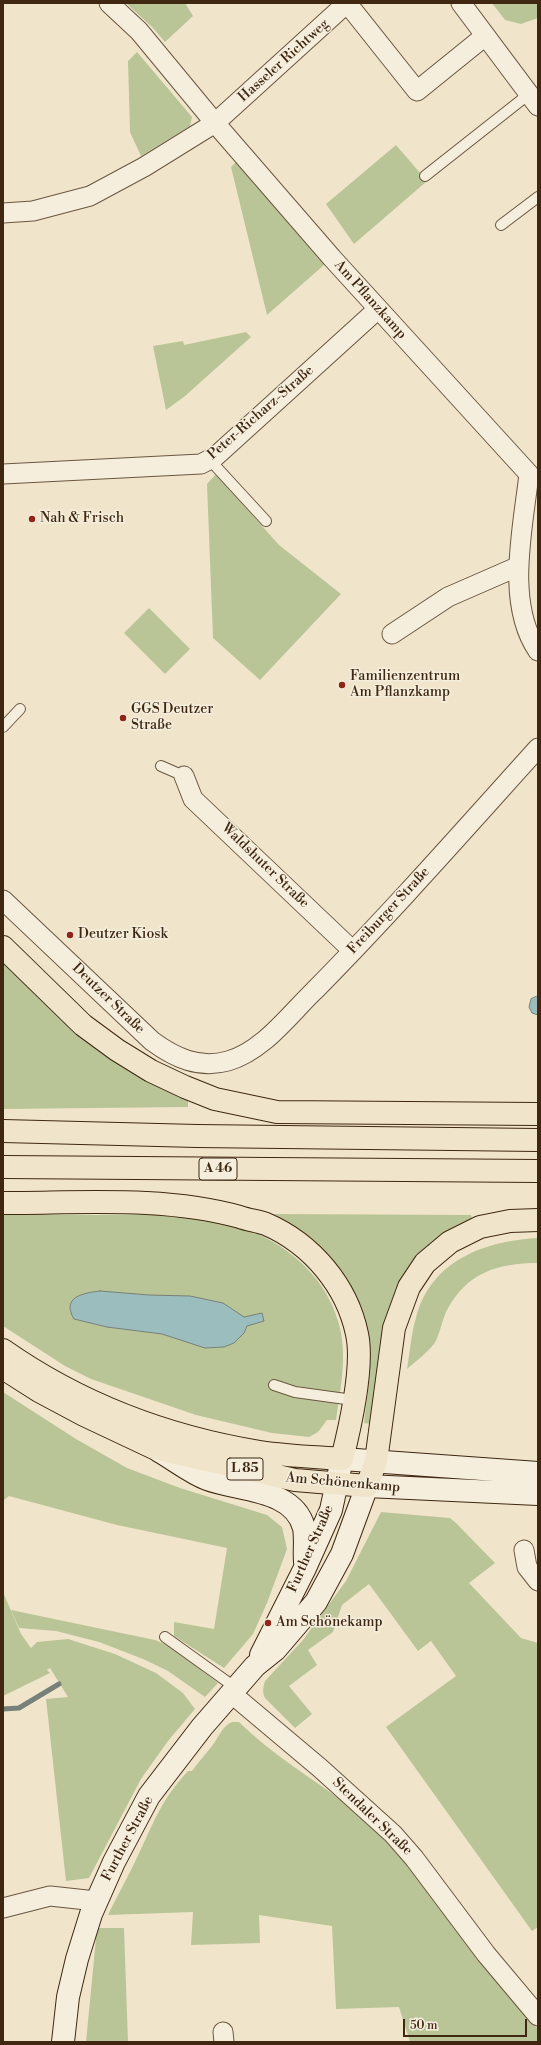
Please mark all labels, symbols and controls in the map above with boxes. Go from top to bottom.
street label: Hasseler Richtweg [235,16,333,106]
street label: Am Pflanzkamp [330,257,410,343]
street label: Peter-Richarz-Straße [205,362,317,464]
place label: Nah & Frisch [40,511,124,527]
marker: Nah & Frisch [27,514,37,524]
place label: Familienzentrum Am Pflanzkamp [350,669,460,702]
marker: Familienzentrum Am Pflanzkamp [337,680,347,690]
place label: GGS Deutzer Straße [131,702,213,734]
marker: GGS Deutzer Straße [118,713,128,723]
street label: Waldshuter Straße [218,820,312,912]
street label: Freiburger Straße [344,864,434,958]
place label: Deutzer Kiosk [78,927,168,943]
marker: Deutzer Kiosk [65,930,75,940]
street label: Deutzer Straße [68,960,148,1038]
road number: A 46 [199,1158,237,1180]
road number: L 85 [227,1458,263,1480]
street label: Am Schönenkamp [285,1470,401,1496]
street label: Further Straße [284,1503,338,1595]
place label: Am Schönekamp [276,1615,383,1631]
marker: Am Schönekamp [263,1618,273,1628]
street label: Stendaler Straße [329,1775,415,1859]
street label: Further Straße [99,1794,157,1884]
scale bar [405,2011,529,2037]
text: 50 m [410,2018,438,2033]

